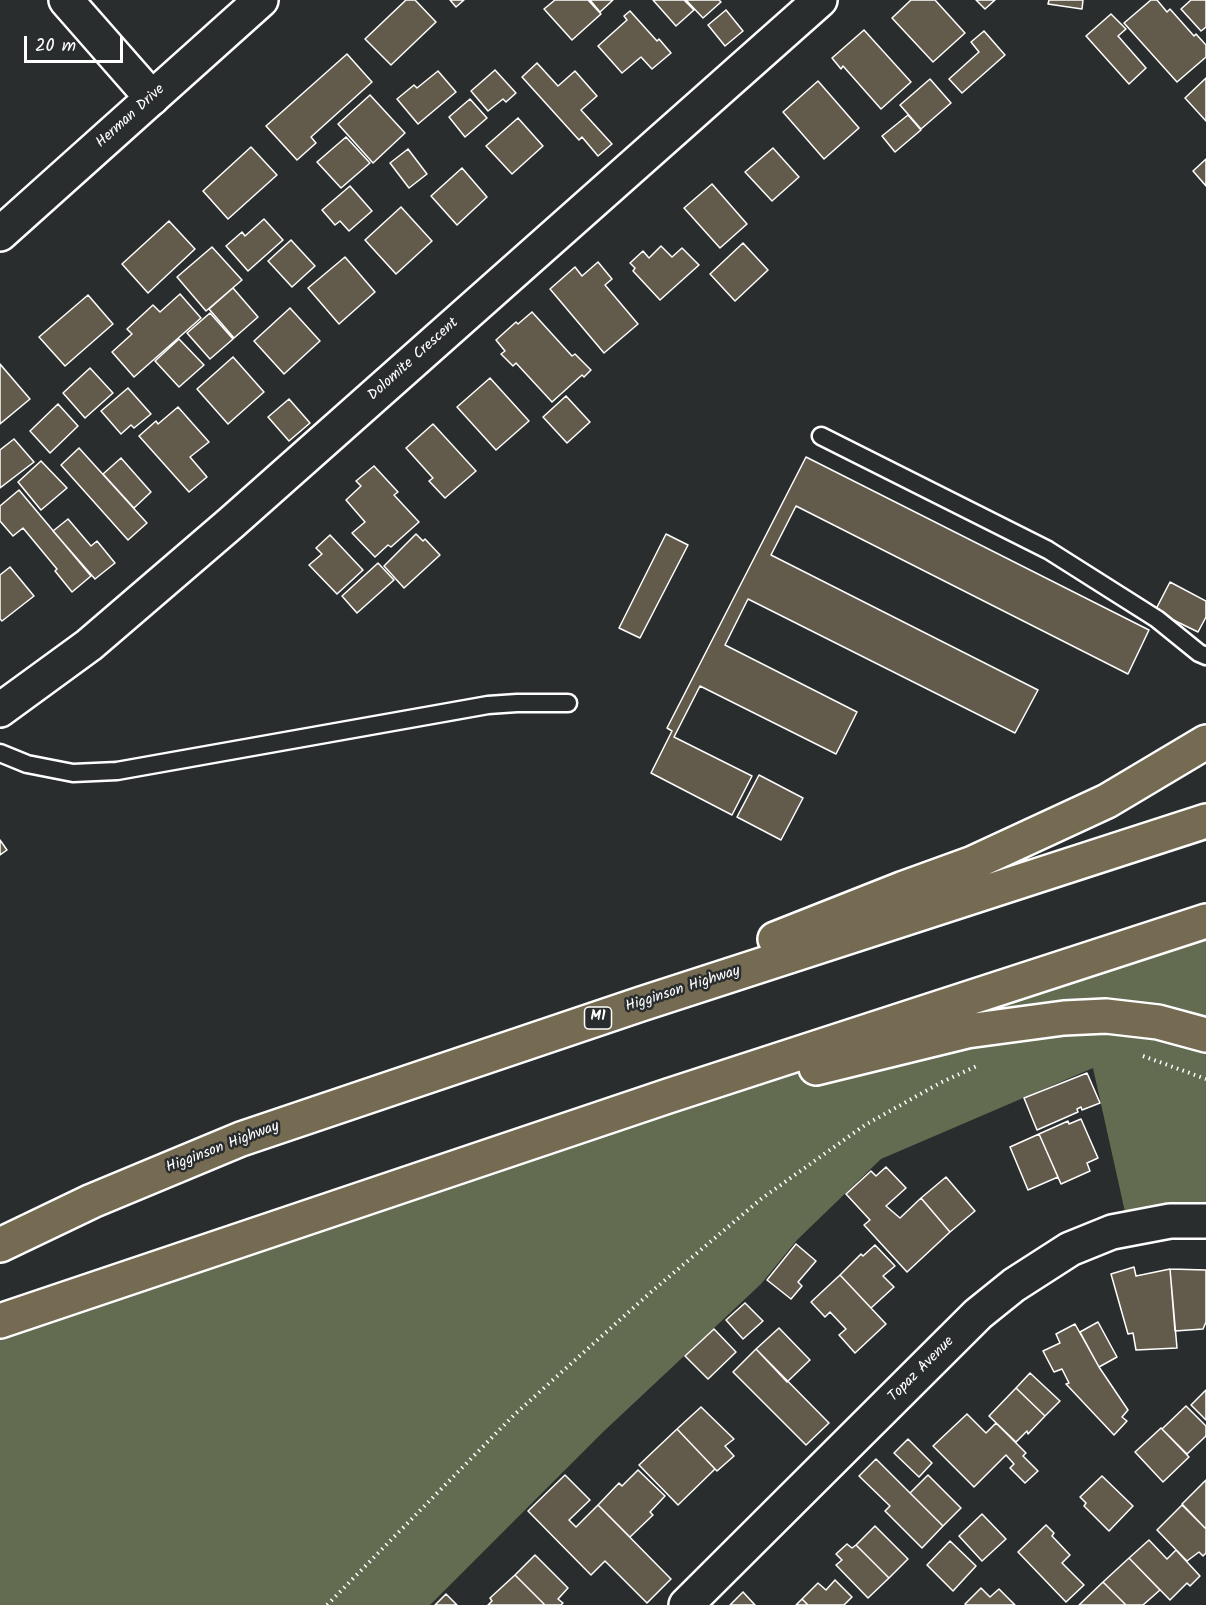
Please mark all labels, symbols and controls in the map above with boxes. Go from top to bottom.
scale bar [27,24,126,62]
text: 20 m [35,32,76,61]
street label: Herman Drive [93,82,169,152]
street label: Dolomite Crescent [365,315,463,405]
street label: Higginson Highway [623,963,743,1017]
road number: M1 [584,1007,612,1029]
street label: Higginson Highway [164,1118,282,1178]
street label: Topaz Avenue [885,1333,959,1407]

